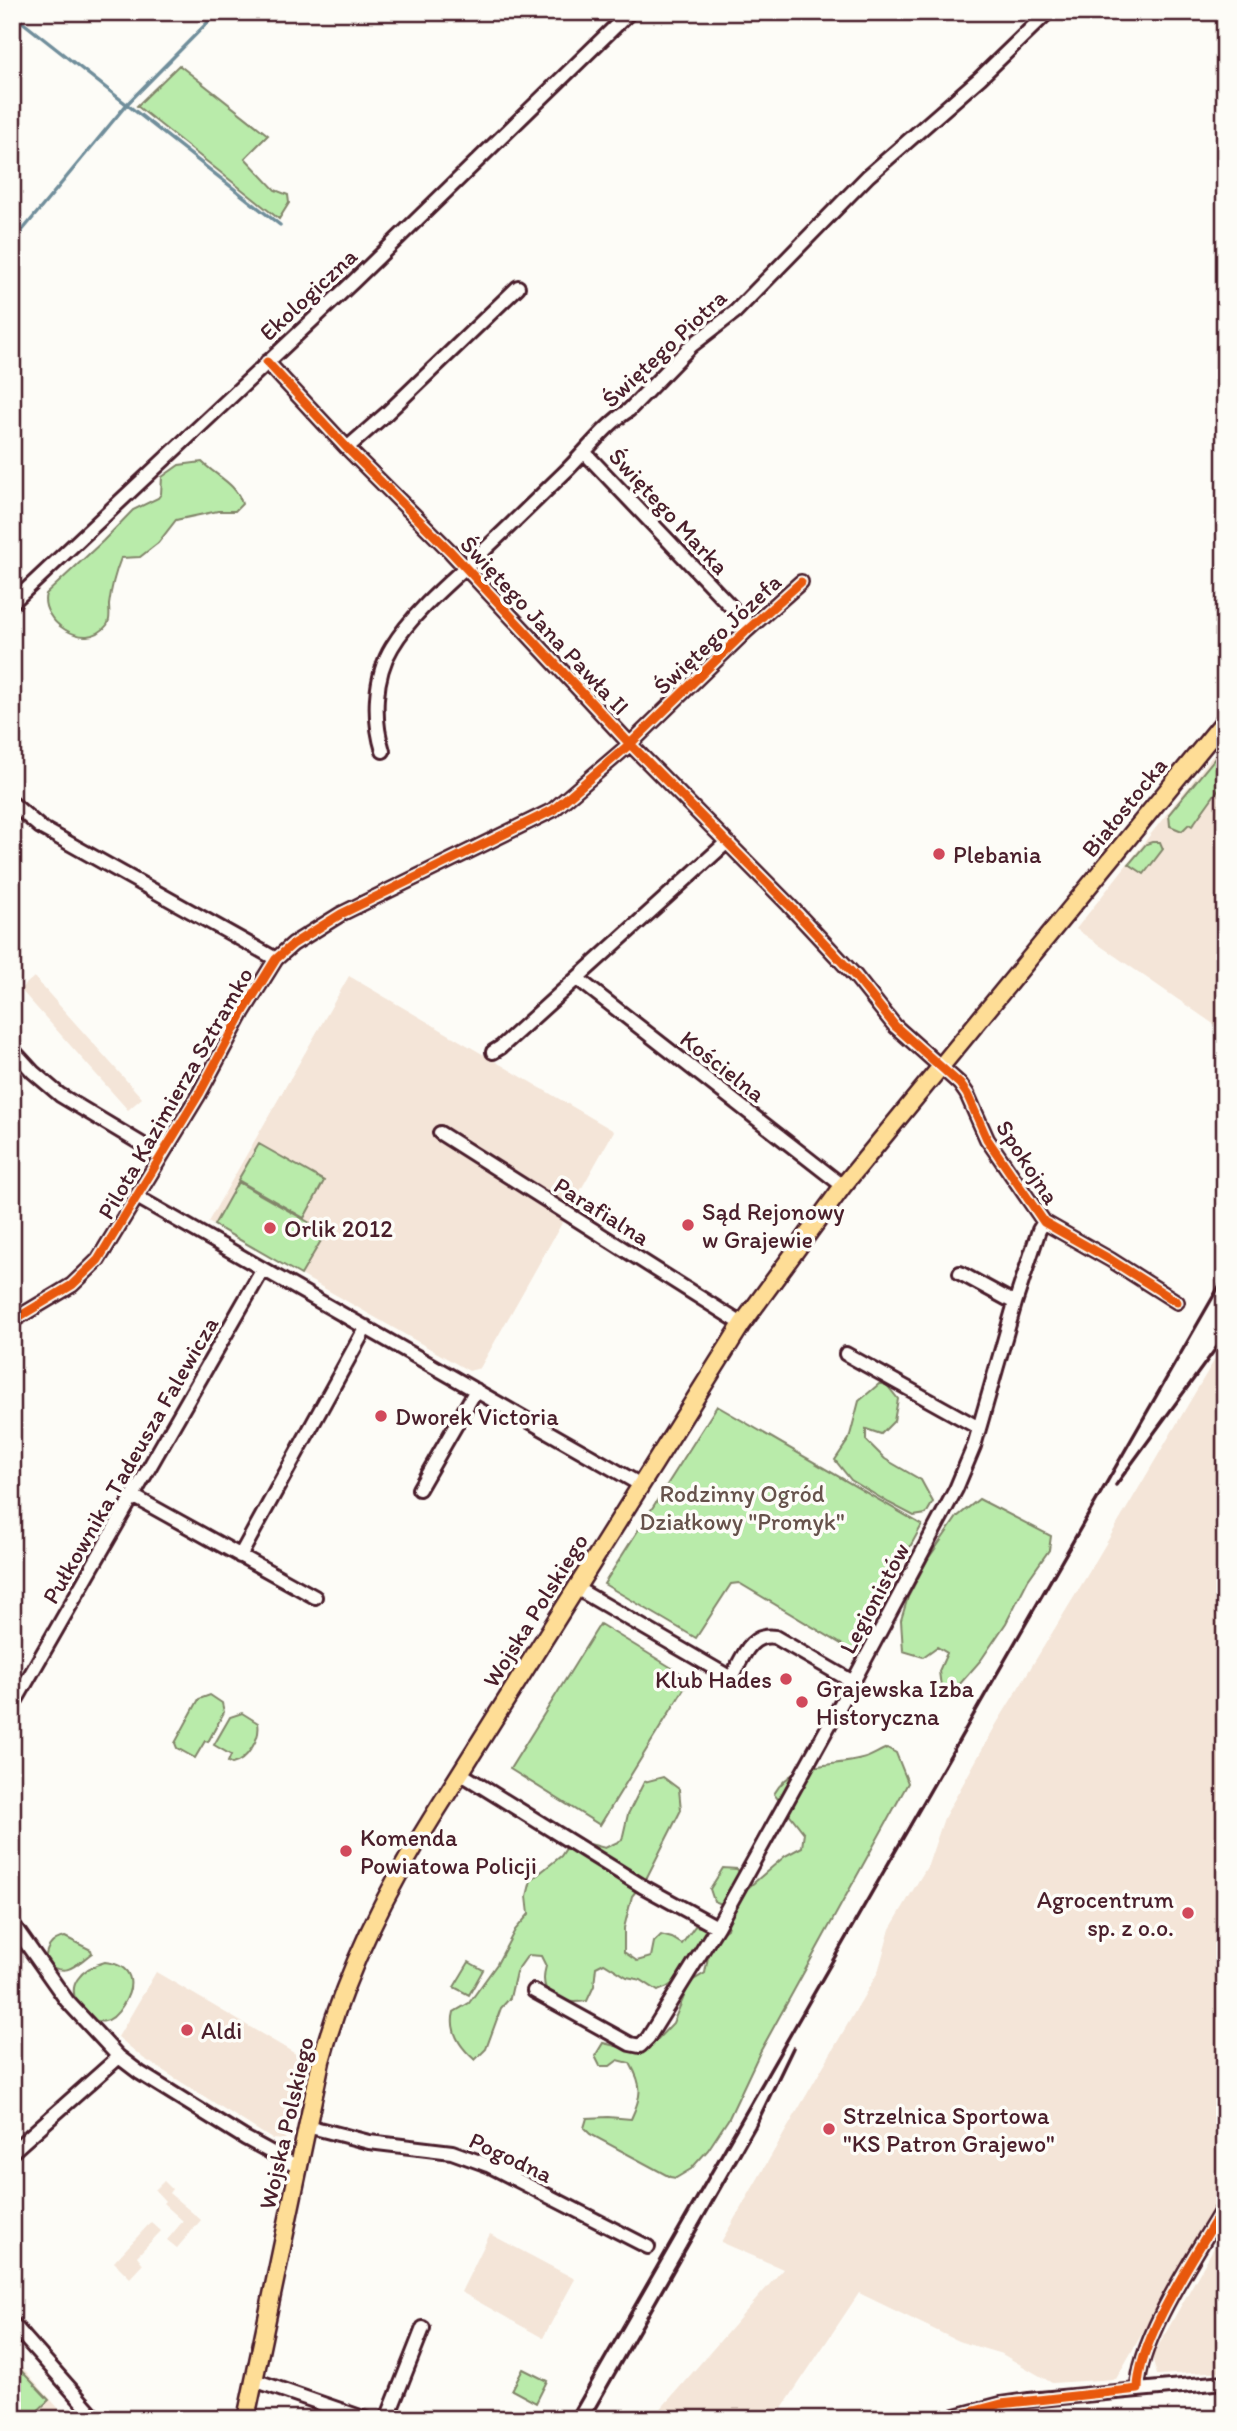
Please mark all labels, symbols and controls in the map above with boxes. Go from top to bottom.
street label: Ekologiczna [253,241,363,347]
street label: Świętego Piotra [595,282,733,413]
street label: Świętego Marka [603,442,735,581]
street label: Świętego Jana Pawła II [454,529,636,721]
street label: Świętego Józefa [647,567,787,701]
street label: Białostocka [1075,751,1173,863]
place label: Plebania [953,840,1042,869]
marker: Plebania [931,846,947,862]
street label: Pilota Kazimierza Sztramko [91,962,259,1224]
street label: Kościelna [675,1024,772,1109]
street label: Spokojna [990,1114,1066,1210]
street label: Parafialna [549,1170,656,1252]
place label: Sąd Rejonowy w Grajewie [702,1197,845,1254]
place label: Orlik 2012 [284,1214,393,1243]
marker: Sąd Rejonowy w Grajewie [680,1217,696,1233]
marker: Orlik 2012 [262,1220,278,1236]
street label: Pułkownika Tadeusza Falewicza [36,1311,225,1609]
place label: Dworek Victoria [395,1402,559,1431]
marker: Dworek Victoria [373,1408,389,1424]
park label: Rodzinny Ogród Działkowy "Promyk" [639,1479,845,1536]
street label: Wojska Polskiego [476,1528,594,1692]
street label: Legionistów [833,1538,915,1658]
place label: Klub Hades [655,1665,772,1694]
marker: Klub Hades [778,1671,794,1687]
place label: Grajewska Izba Historyczna [816,1674,975,1731]
marker: Grajewska Izba Historyczna [794,1694,810,1710]
place label: Komenda Powiatowa Policji [360,1823,537,1880]
marker: Komenda Powiatowa Policji [338,1843,354,1859]
place label: Agrocentrum sp. z o.o. [1037,1885,1174,1942]
marker: Agrocentrum sp. z o.o. [1180,1905,1196,1921]
place label: Aldi [201,2016,242,2045]
marker: Aldi [179,2022,195,2038]
street label: Wojska Polskiego [252,2034,320,2212]
place label: Strzelnica Sportowa "KS Patron Grajewo" [843,2101,1055,2158]
marker: Strzelnica Sportowa "KS Patron Grajewo" [821,2121,837,2137]
street label: Pogodna [465,2125,558,2189]

